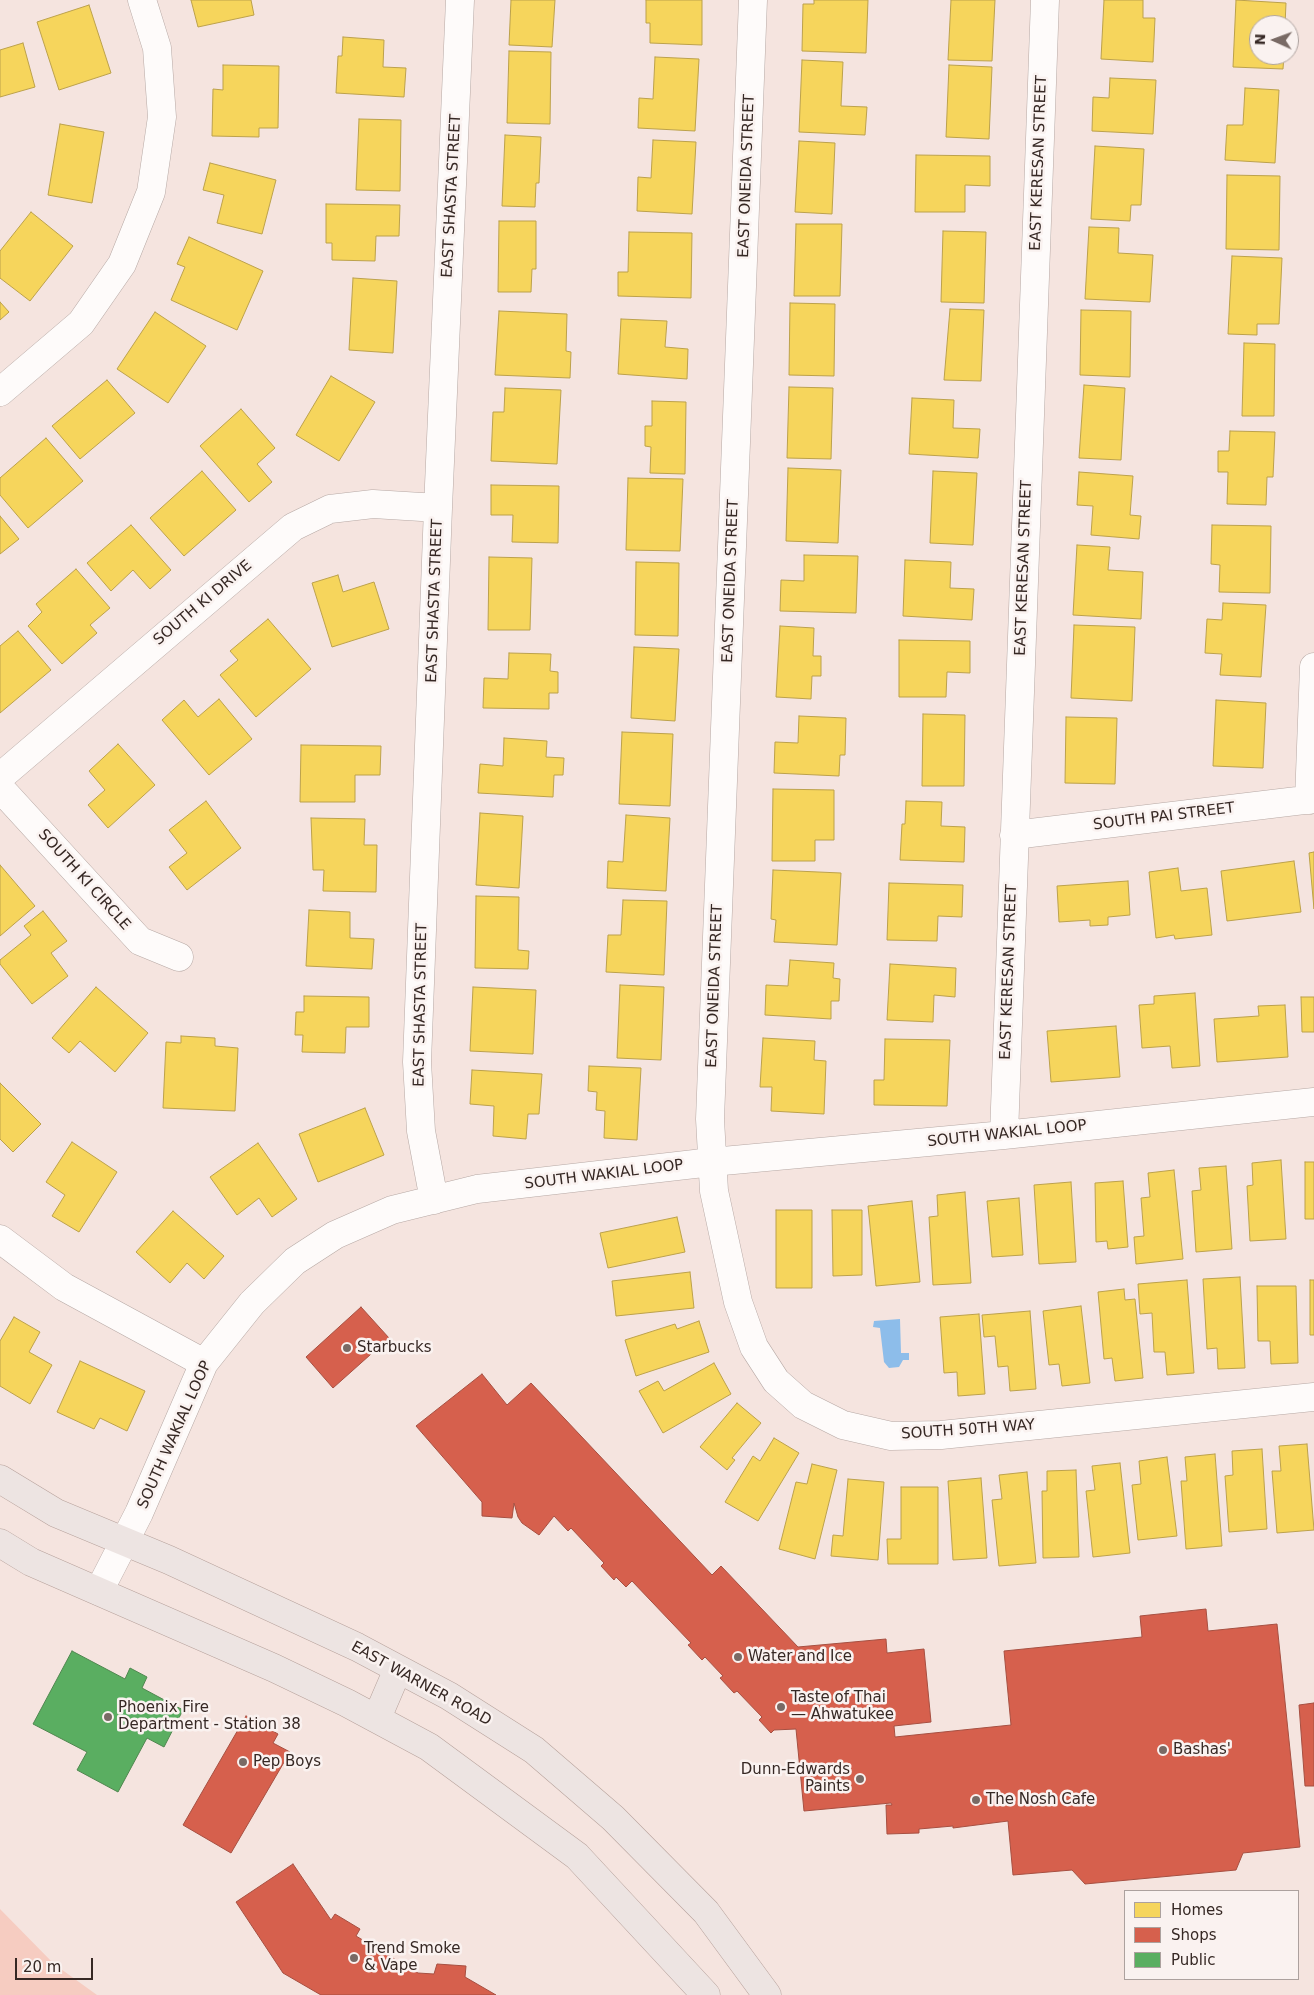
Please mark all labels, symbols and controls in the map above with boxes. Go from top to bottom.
north arrow [1249,15,1299,65]
text: N [1252,33,1268,46]
street label: EAST KERESAN STREET [1027,75,1051,251]
street label: EAST ONEIDA STREET [735,94,759,258]
street label: EAST SHASTA STREET [439,114,465,278]
street label: EAST KERESAN STREET [1012,480,1036,656]
street label: EAST ONEIDA STREET [719,499,743,663]
street label: EAST SHASTA STREET [423,519,447,683]
street label: SOUTH KI DRIVE [150,557,256,649]
street label: SOUTH PAI STREET [1092,799,1236,835]
street label: SOUTH KI CIRCLE [34,826,134,934]
street label: EAST KERESAN STREET [997,884,1021,1060]
street label: EAST ONEIDA STREET [703,904,727,1068]
street label: EAST SHASTA STREET [411,923,431,1087]
street label: SOUTH WAKIAL LOOP [927,1117,1087,1151]
street label: SOUTH WAKIAL LOOP [524,1156,684,1194]
place label: Starbucks [357,1339,432,1357]
marker: Starbucks [341,1342,353,1354]
street label: SOUTH WAKIAL LOOP [134,1358,216,1512]
street label: SOUTH 50TH WAY [900,1416,1036,1444]
street label: EAST WARNER ROAD [348,1638,494,1730]
place label: Water and Ice [748,1648,852,1666]
marker: Water and Ice [732,1651,744,1663]
place label: Taste of Thai — Ahwatukee [791,1689,894,1724]
place label: Phoenix Fire Department - Station 38 [118,1699,301,1734]
marker: Taste of Thai — Ahwatukee [775,1701,787,1713]
marker: Phoenix Fire Department - Station 38 [102,1711,114,1723]
place label: Bashas' [1173,1741,1231,1759]
marker: Bashas' [1157,1744,1169,1756]
place label: Pep Boys [253,1753,321,1771]
marker: Pep Boys [237,1756,249,1768]
place label: Dunn-Edwards Paints [741,1761,850,1796]
marker: Dunn-Edwards Paints [854,1773,866,1785]
place label: The Nosh Cafe [986,1791,1095,1809]
marker: The Nosh Cafe [970,1794,982,1806]
legend [1124,1890,1299,1980]
text: Homes [1171,1901,1223,1919]
text: Shops [1171,1926,1217,1944]
place label: Trend Smoke & Vape [364,1940,461,1975]
scale bar [18,1948,95,1980]
text: Public [1171,1951,1215,1969]
marker: Trend Smoke & Vape [348,1952,360,1964]
text: 20 m [23,1958,61,1976]

